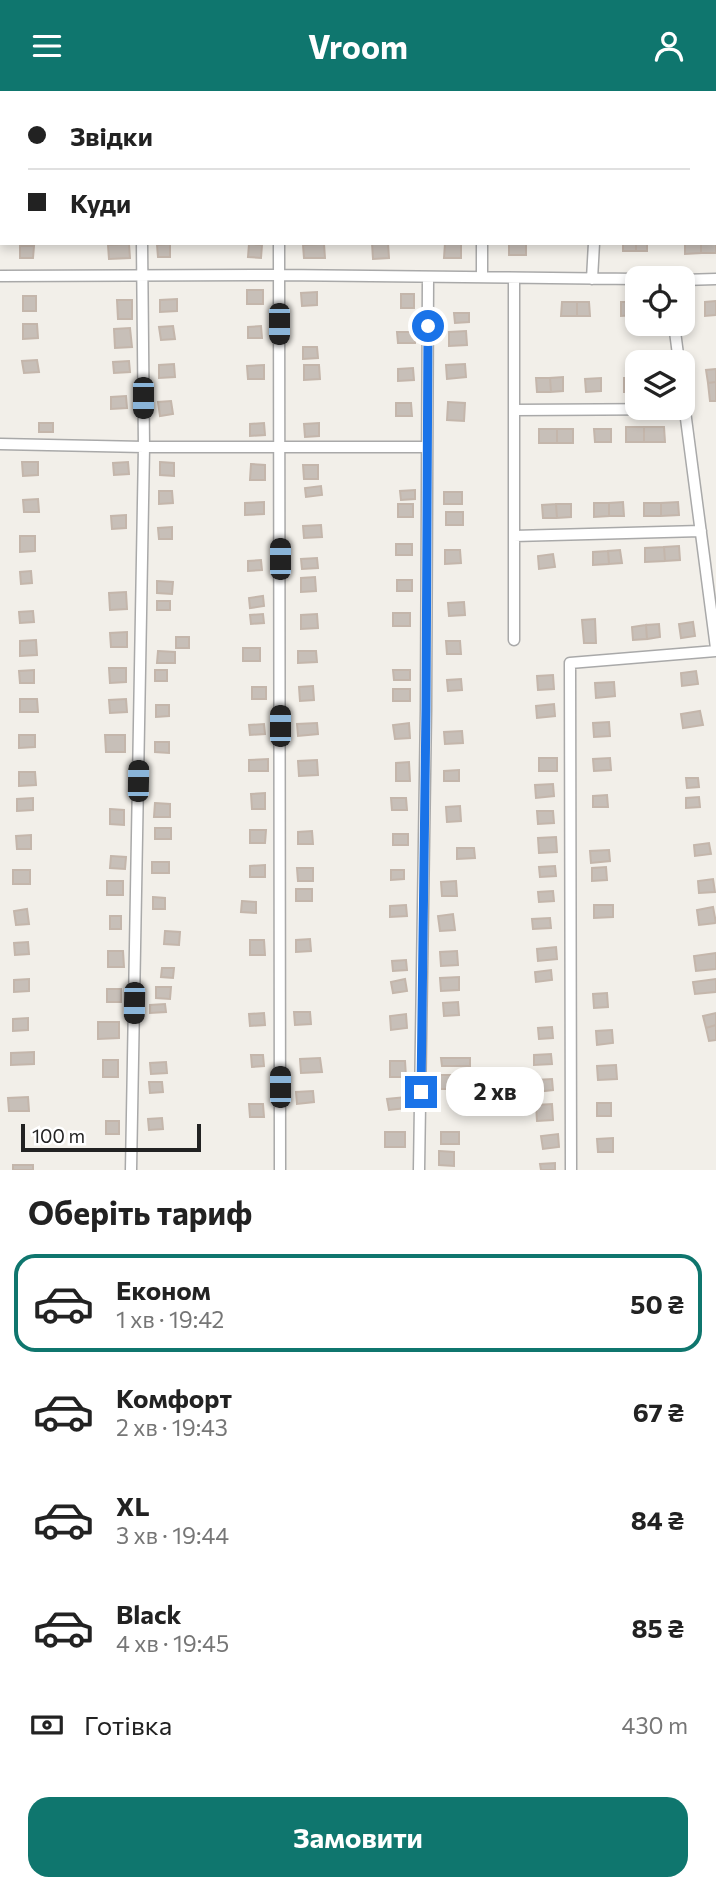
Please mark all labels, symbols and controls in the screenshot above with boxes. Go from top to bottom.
text: Vroom [308,26,408,66]
icon: menu [28,27,66,65]
icon: person [650,27,688,65]
text: Звідки [70,120,153,151]
text: Куди [70,187,131,218]
map controls [625,266,695,420]
button: locate [625,266,695,336]
car [269,303,290,345]
route start [412,310,444,342]
button: layers [625,350,695,420]
car [133,377,154,419]
car [270,538,291,580]
car [270,705,291,747]
car [128,760,149,802]
car [124,982,145,1024]
car [270,1066,291,1108]
callout: 2 хв [446,1067,544,1117]
route end [405,1076,437,1108]
text: 2 хв [473,1077,517,1105]
scale bar [21,1121,201,1153]
text: 100 m [32,1124,85,1147]
text: Оберіть тариф [28,1192,252,1232]
icon: car [32,1272,95,1335]
text: Економ [116,1274,211,1305]
text: 50 ₴ [630,1288,684,1319]
text: 1 хв · 19:42 [116,1305,224,1333]
icon: car [32,1380,95,1443]
text: Комфорт [116,1382,232,1413]
text: 67 ₴ [633,1396,684,1427]
text: 2 хв · 19:43 [116,1413,228,1441]
icon: car [32,1488,95,1551]
text: XL [116,1490,150,1521]
text: 84 ₴ [631,1504,684,1535]
text: 3 хв · 19:44 [116,1521,229,1549]
icon: car [32,1596,95,1659]
text: Black [116,1598,182,1629]
text: 85 ₴ [631,1612,684,1643]
text: 4 хв · 19:45 [116,1629,229,1657]
icon: cash [28,1706,66,1744]
text: Готівка [84,1709,172,1740]
text: 430 m [622,1711,688,1739]
button: Замовити [28,1797,688,1877]

